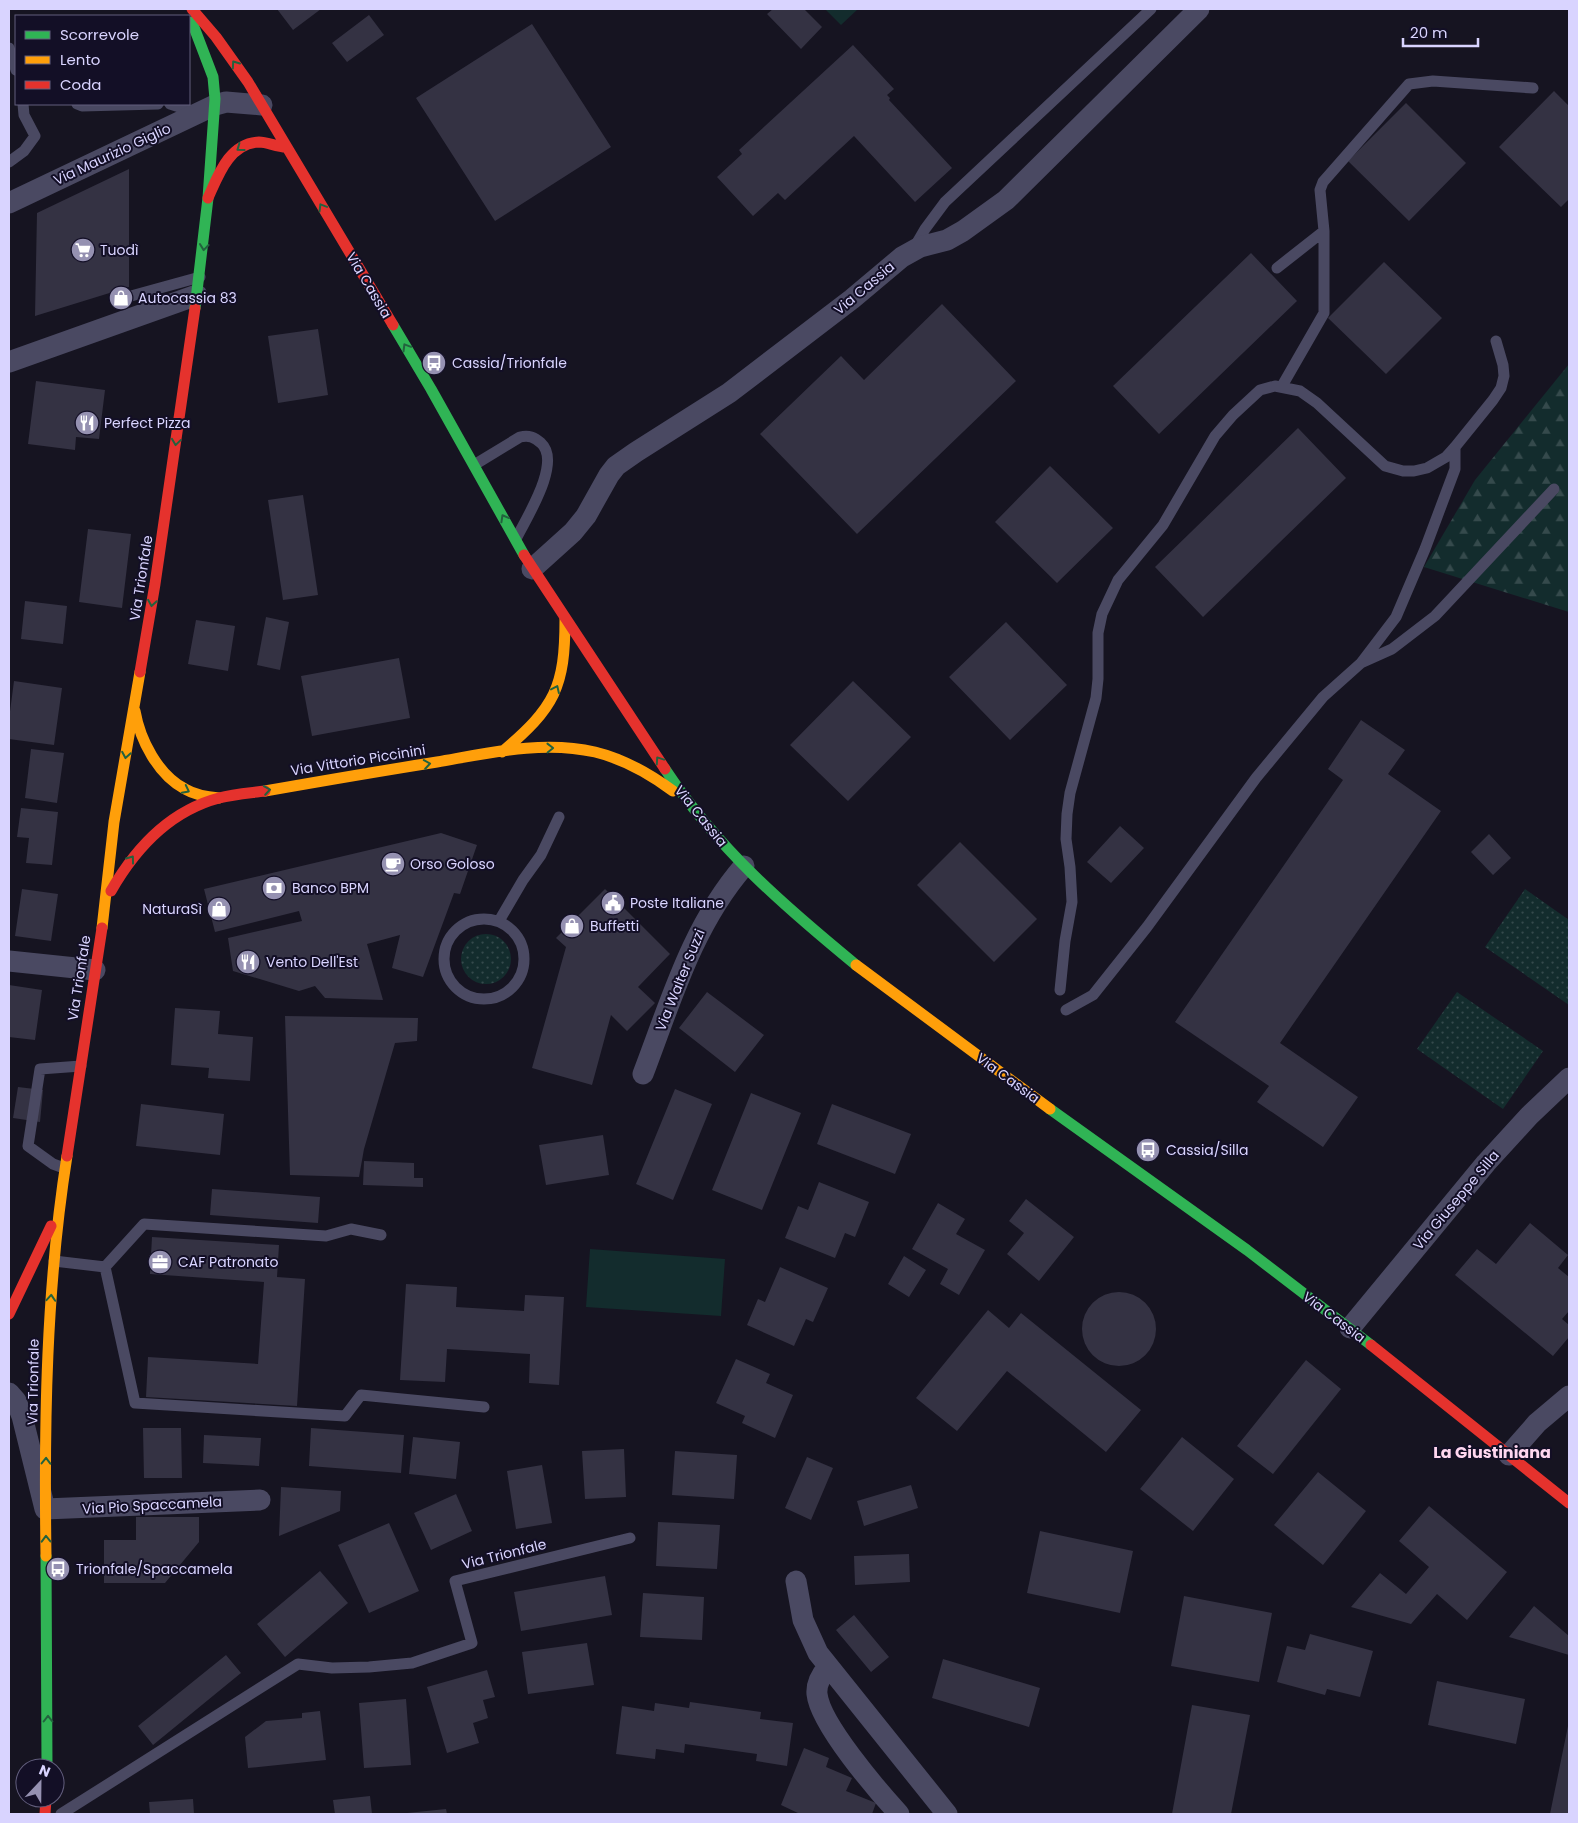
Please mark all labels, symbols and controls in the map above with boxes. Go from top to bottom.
legend [15,15,190,105]
scale bar [1403,15,1478,47]
text: 20 m [1410,22,1448,43]
text: Scorrevole [60,24,139,45]
text: Lento [60,49,100,70]
one-way arrow [232,60,241,70]
text: Coda [60,74,101,95]
street label: Via Maurizio Giglio [50,118,174,190]
one-way arrow [236,142,246,151]
one-way arrow [318,204,328,213]
supermarket icon: Tuodì [70,237,96,263]
place label: Tuodì [100,240,139,260]
one-way arrow [199,243,210,251]
street label: Via Cassia [341,248,397,322]
street label: Via Cassia [829,257,899,319]
shop icon: Autocassia 83 [108,285,134,311]
place label: Autocassia 83 [138,288,237,308]
one-way arrow [402,343,412,352]
bus stop icon: Cassia/Trionfale [421,350,447,376]
place label: Cassia/Trionfale [452,353,567,373]
restaurant icon: Perfect Pizza [74,410,100,436]
place label: Perfect Pizza [104,413,190,433]
one-way arrow [171,438,182,446]
one-way arrow [500,514,510,523]
street label: Via Trionfale [124,533,158,622]
one-way arrow [148,599,158,607]
one-way arrow [550,685,560,694]
street label: Via Vittorio Piccinini [289,739,427,781]
one-way arrow [546,743,554,753]
one-way arrow [122,751,132,759]
one-way arrow [656,756,665,766]
one-way arrow [423,759,432,769]
street label: Via Cassia [670,781,732,851]
one-way arrow [181,784,190,794]
one-way arrow [263,786,271,796]
cafe icon: Orso Goloso [380,851,406,877]
place label: Orso Goloso [410,854,495,874]
one-way arrow [125,855,134,865]
bank icon: Banco BPM [261,875,287,901]
place label: Banco BPM [292,878,369,898]
public building icon: Poste Italiane [600,890,626,916]
place label: Poste Italiane [630,893,724,913]
shop icon: NaturaSì [206,896,232,922]
place label: NaturaSì [142,899,203,919]
shop icon: Buffetti [559,913,585,939]
place label: Buffetti [590,916,639,936]
street label: Via Walter Suzzi [650,926,710,1034]
street label: Via Trionfale [62,933,96,1022]
restaurant icon: Vento Dell'Est [235,949,261,975]
place label: Vento Dell'Est [266,952,358,972]
street label: Via Cassia [972,1048,1044,1108]
bus stop icon: Cassia/Silla [1135,1137,1161,1163]
place label: Cassia/Silla [1166,1140,1248,1160]
street label: Via Giuseppe Silla [1408,1146,1504,1254]
office icon: CAF Patronato [147,1249,173,1275]
place label: CAF Patronato [178,1252,278,1272]
street label: Via Cassia [1298,1287,1370,1347]
one-way arrow [45,1294,56,1302]
street label: Via Trionfale [22,1338,44,1425]
district label: La Giustiniana [1433,1441,1551,1464]
one-way arrow [41,1456,51,1464]
street label: Via Pio Spaccamela [82,1491,222,1519]
street label: Via Trionfale [460,1534,549,1574]
one-way arrow [41,1535,51,1543]
bus stop icon: Trionfale/Spaccamela [45,1556,71,1582]
place label: Trionfale/Spaccamela [76,1559,233,1579]
one-way arrow [43,1715,53,1723]
north arrow [15,1758,65,1808]
text: N [36,1760,53,1782]

